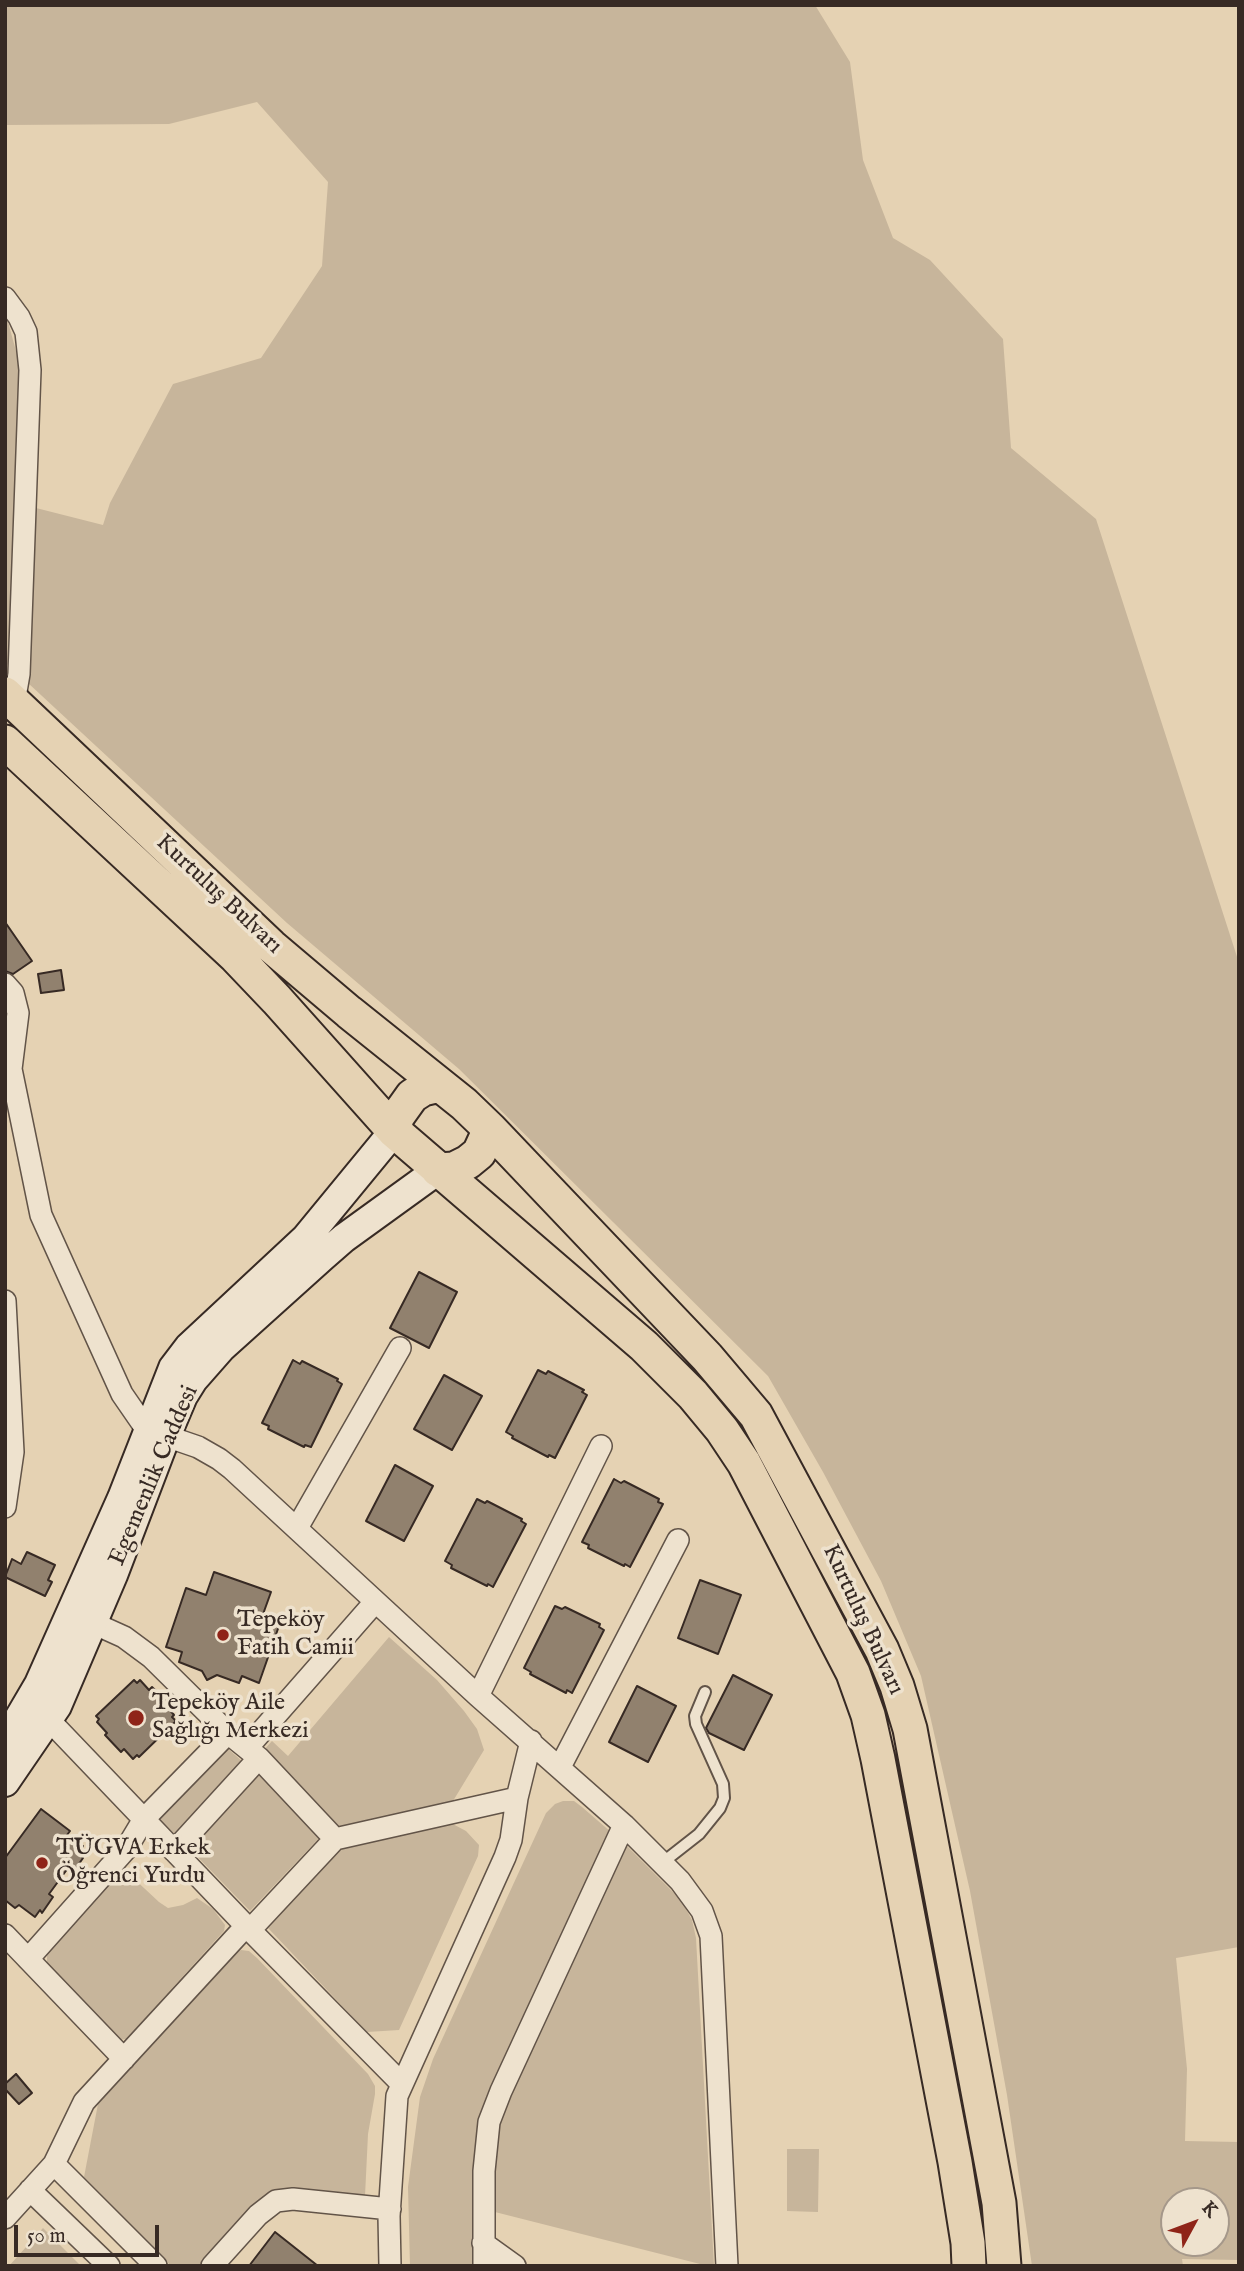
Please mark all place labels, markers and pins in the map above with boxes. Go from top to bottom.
place label: Tepeköy Fatih Camii [237,1607,354,1663]
marker: Tepeköy Fatih Camii [215,1627,231,1643]
place label: Tepeköy Aile Sağlığı Merkezi [152,1690,309,1746]
marker: Tepeköy Aile Sağlığı Merkezi [126,1708,146,1728]
place label: TÜGVA Erkek Öğrenci Yurdu [56,1835,210,1891]
marker: TÜGVA Erkek Öğrenci Yurdu [34,1855,50,1871]

